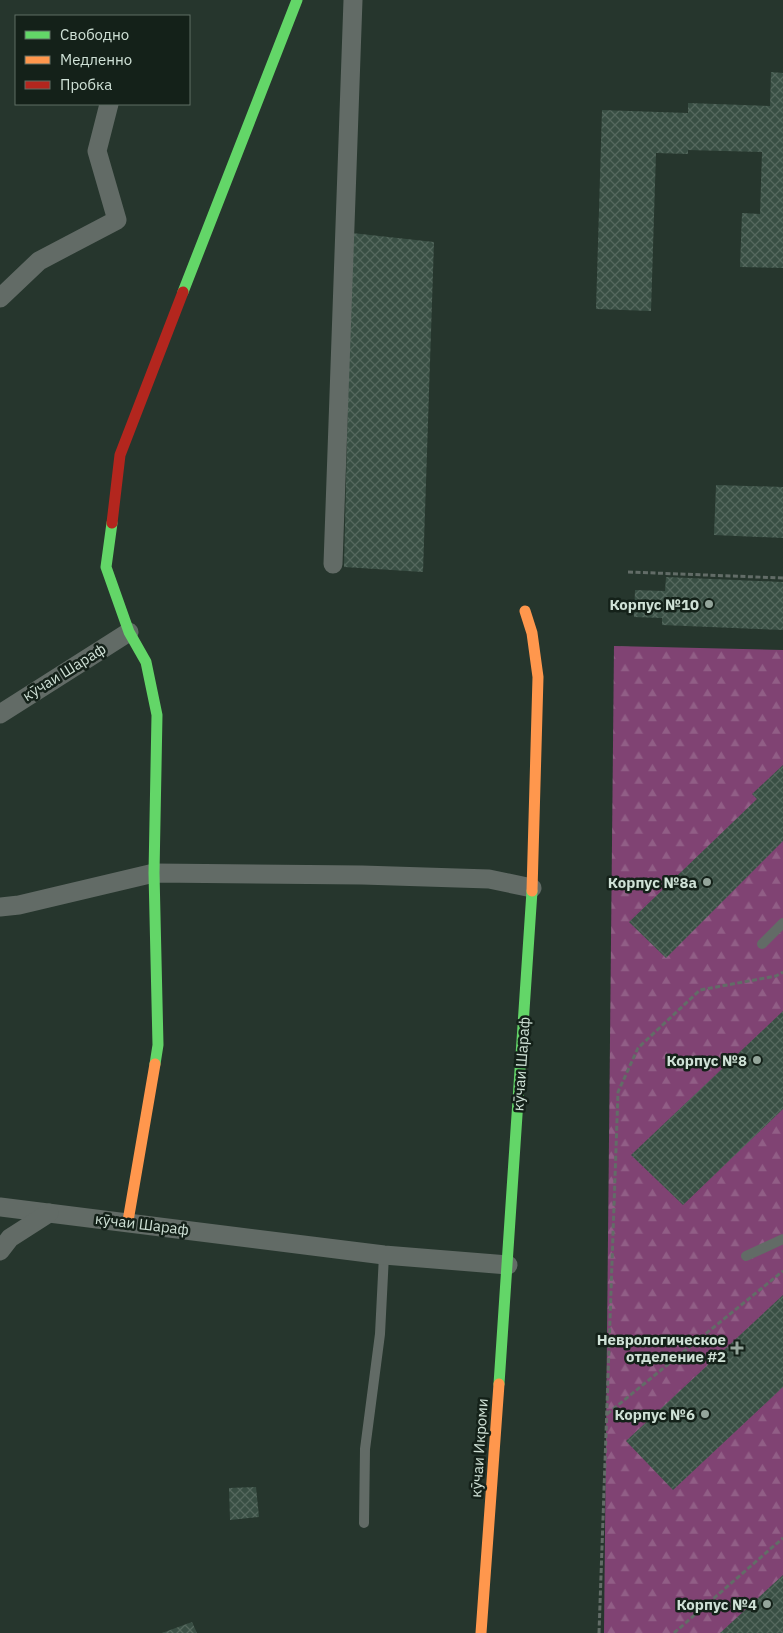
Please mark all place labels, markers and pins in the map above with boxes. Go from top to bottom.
place label: Корпус №10 [609,595,699,614]
marker: Корпус №10 [703,598,715,610]
place label: Корпус №8а [608,873,697,892]
marker: Корпус №8а [701,876,713,888]
place label: Корпус №8 [666,1051,747,1070]
marker: Корпус №8 [751,1054,763,1066]
place label: Неврологическое отделение #2 [597,1330,726,1366]
marker: Неврологическое отделение #2 [730,1341,744,1355]
place label: Корпус №6 [614,1405,695,1424]
marker: Корпус №6 [699,1408,711,1420]
place label: Корпус №4 [676,1595,757,1614]
marker: Корпус №4 [761,1598,773,1610]

